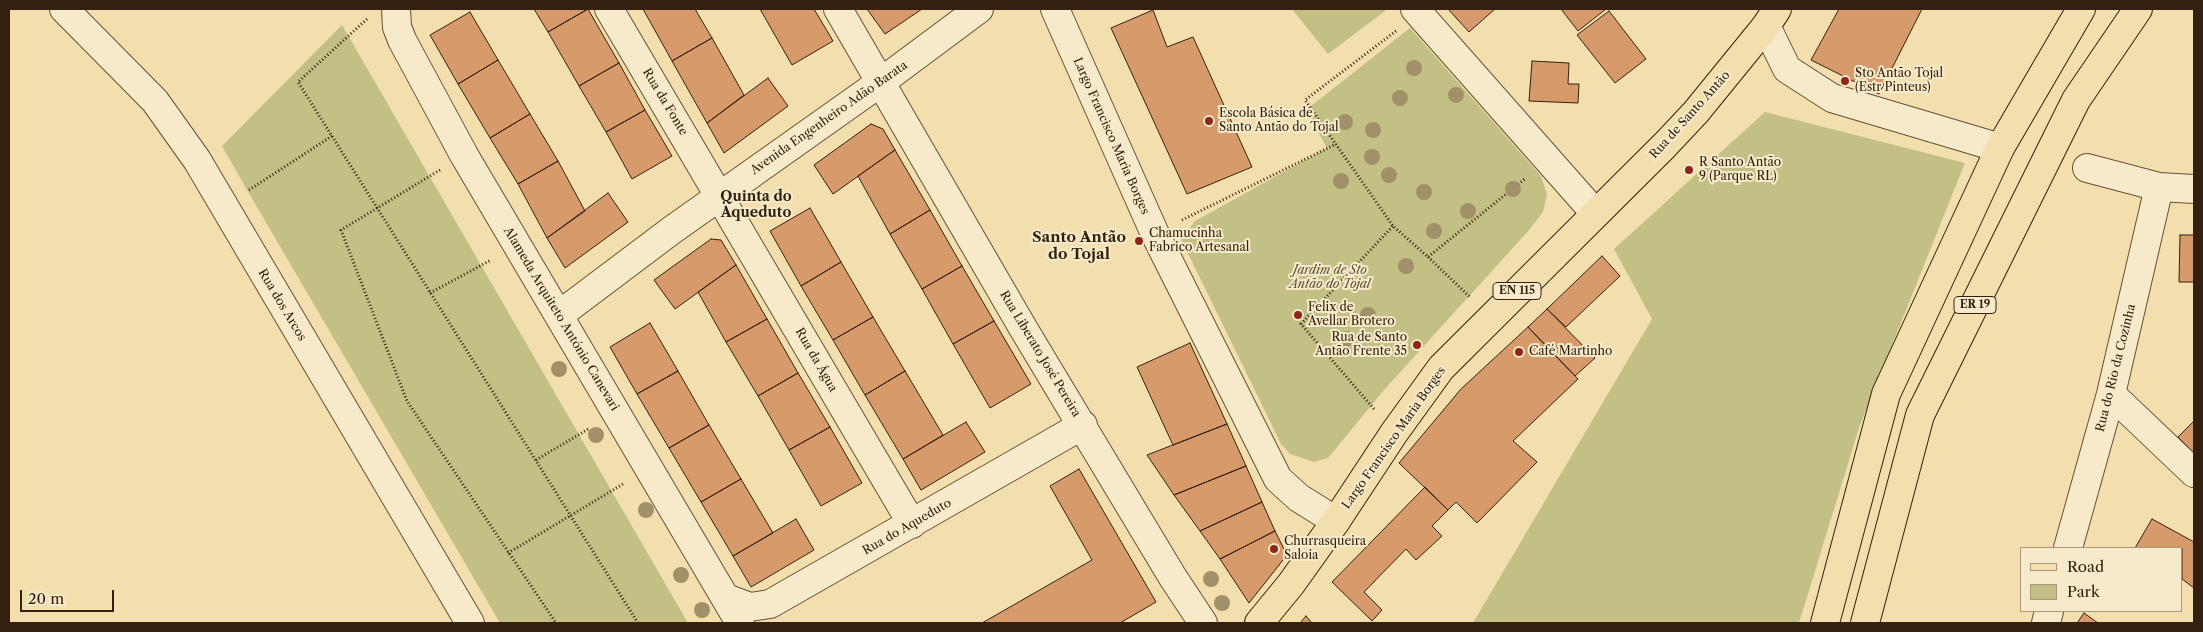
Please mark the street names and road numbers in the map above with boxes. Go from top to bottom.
street label: Largo Francisco Maria Borges [1070,55,1152,217]
street label: Avenida Engenheiro Adão Barata [748,58,910,178]
street label: Rua da Fonte [639,66,691,138]
street label: Rua de Santo Antão [1647,68,1733,162]
street label: Alameda Arquiteto António Canevari [500,224,622,414]
street label: Rua dos Arcos [255,266,309,344]
road number: EN 115 [1493,282,1541,300]
street label: Rua Liberato José Pereira [997,288,1083,420]
road number: ER 19 [1954,296,1996,314]
street label: Rua do Rio da Cozinha [2093,303,2139,433]
street label: Rua da Água [792,325,840,395]
street label: Largo Francisco Maria Borges [1339,364,1449,512]
street label: Rua do Aqueduto [860,496,954,558]

